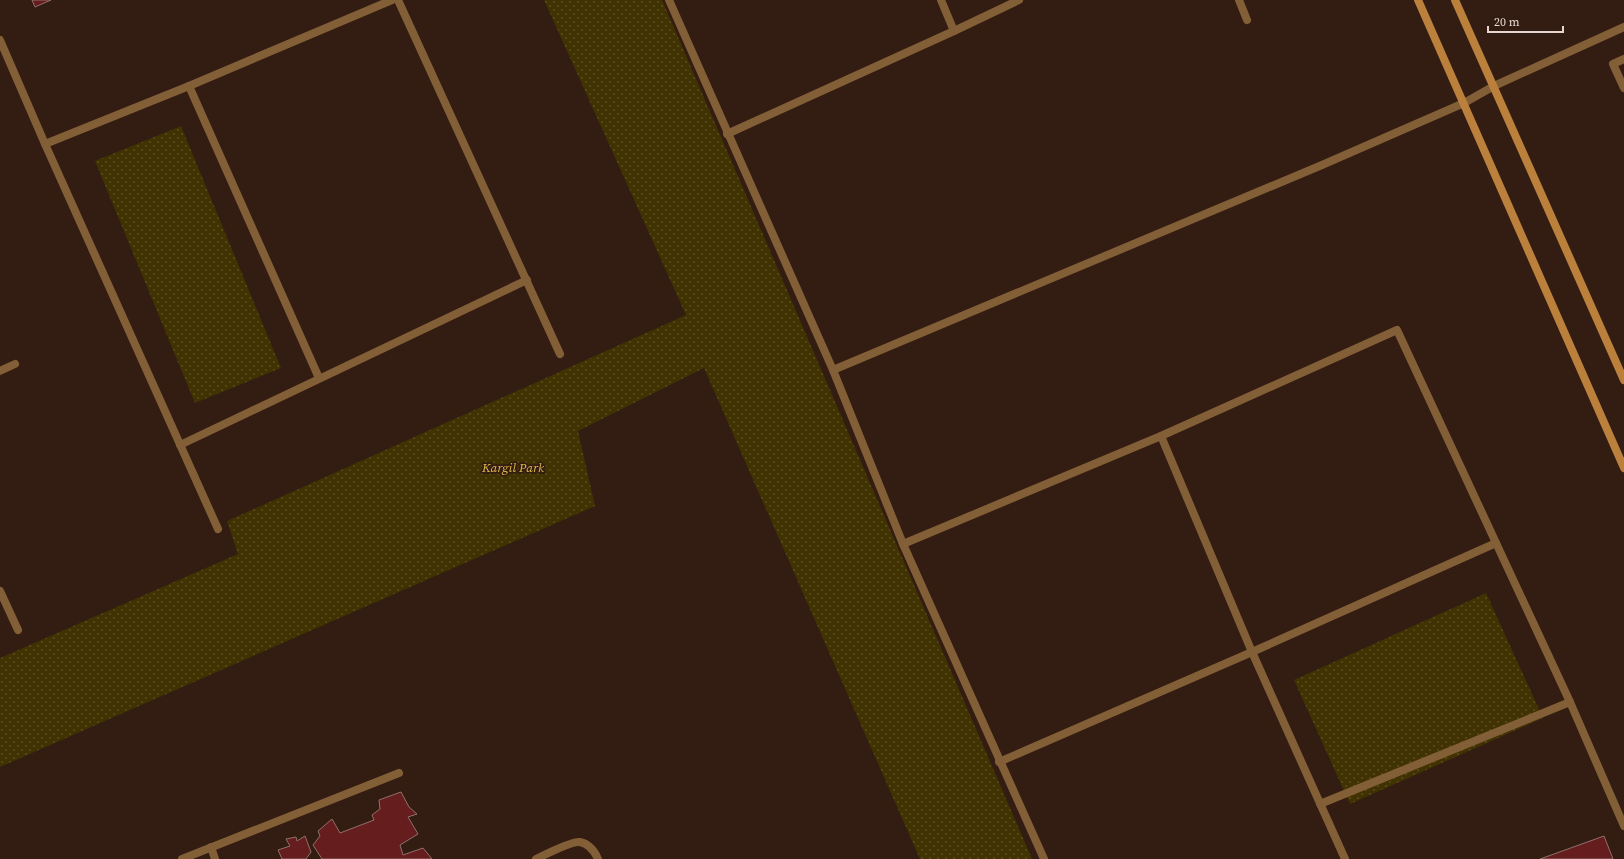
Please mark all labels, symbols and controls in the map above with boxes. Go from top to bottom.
scale bar [1488,8,1563,34]
text: 20 m [1494,14,1520,30]
park label: Kargil Park [481,459,545,476]

